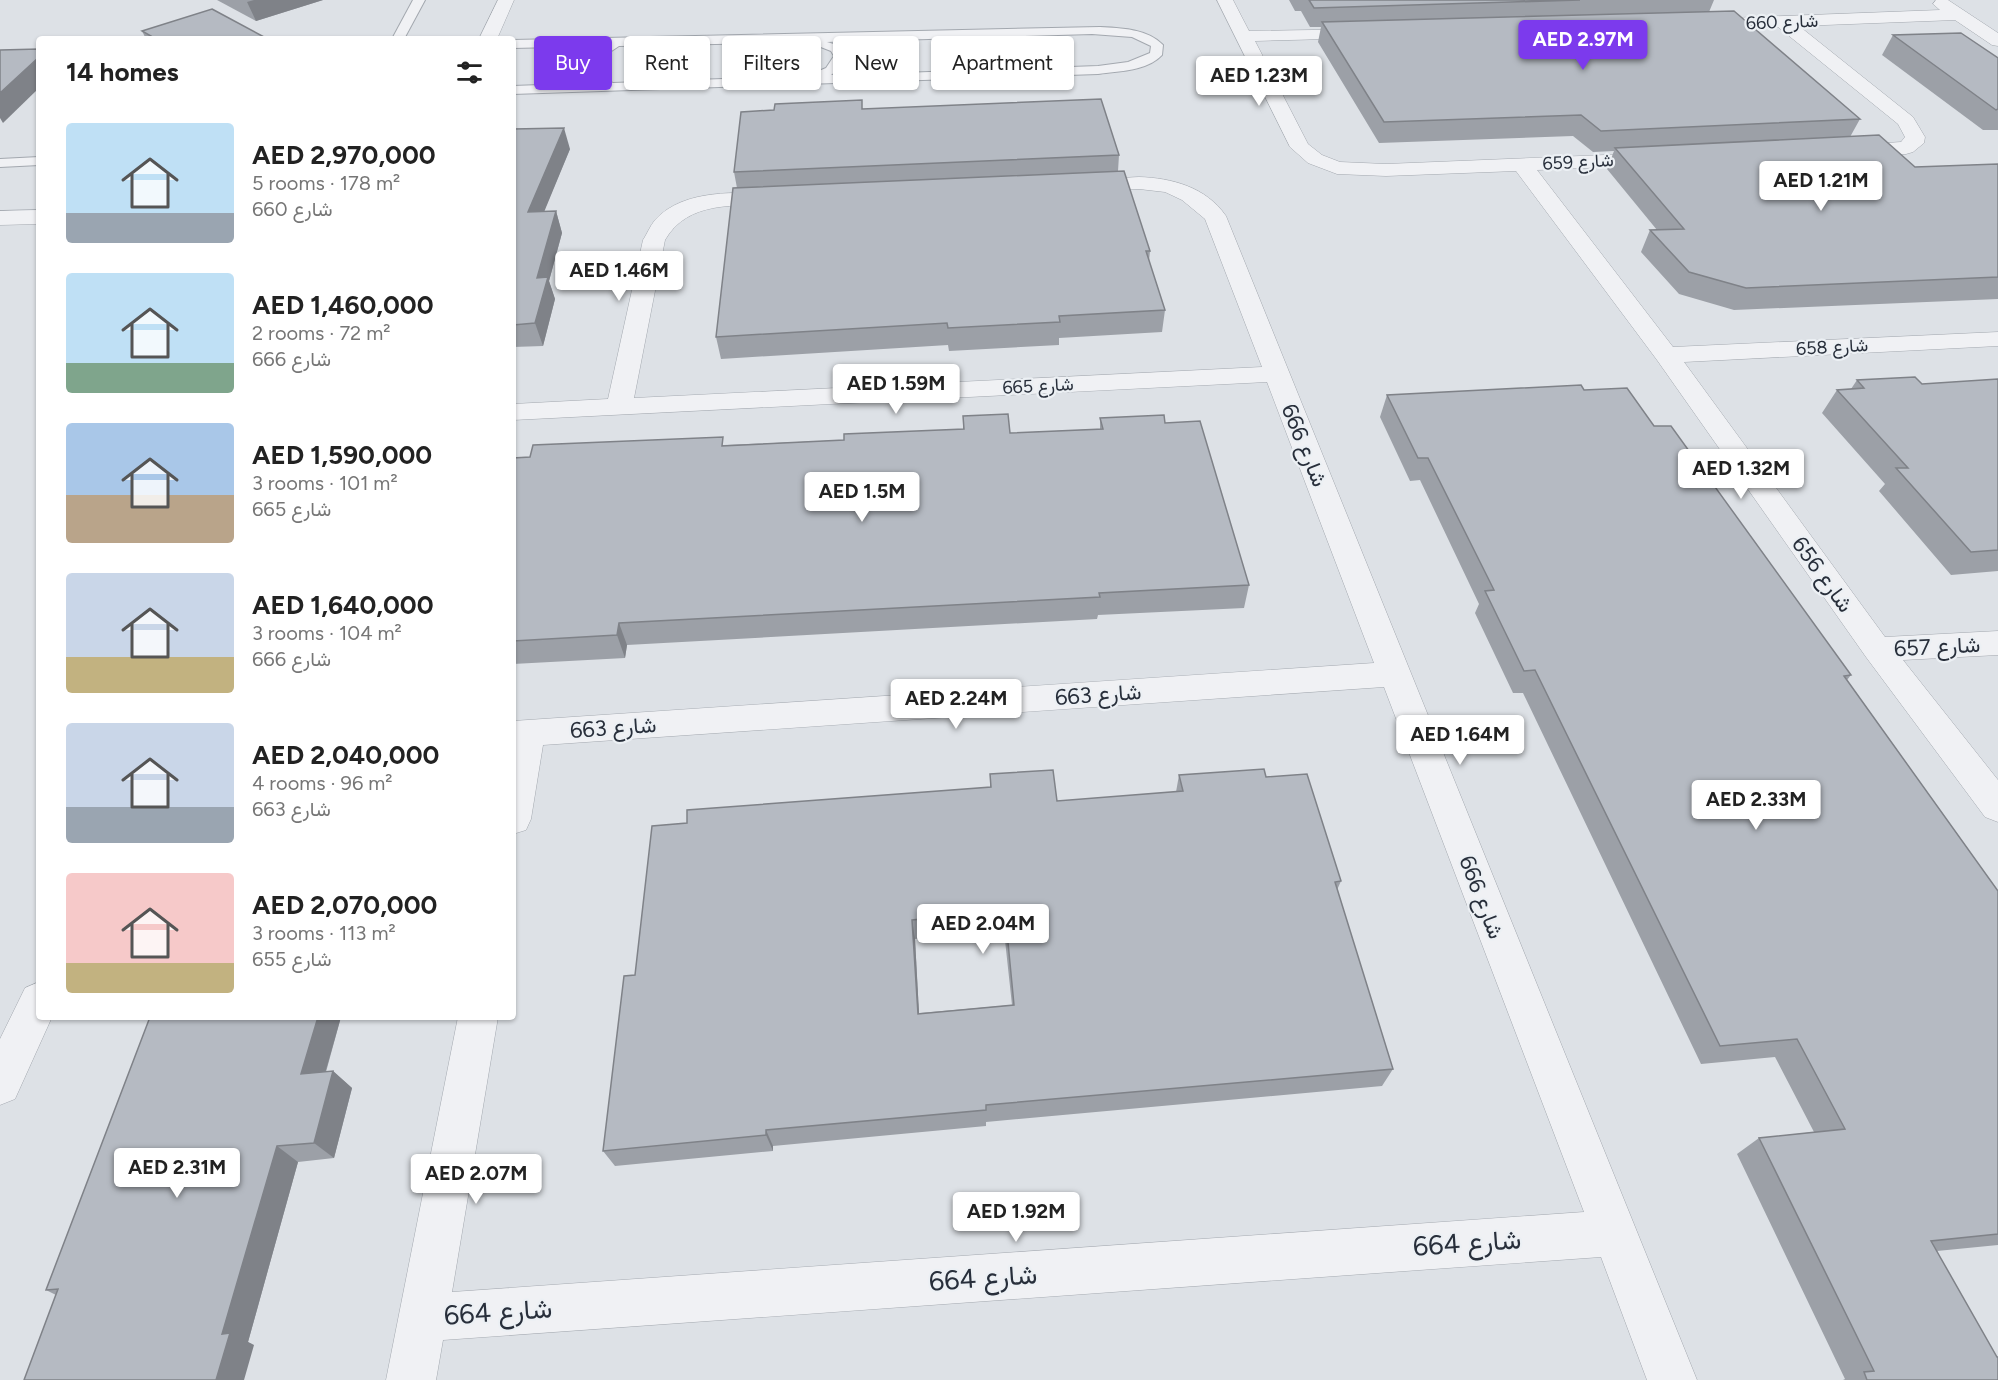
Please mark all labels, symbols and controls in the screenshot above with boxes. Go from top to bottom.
street label: شارع 660 [1745,10,1819,35]
pin: AED 2.97M [1514,20,1652,71]
text: AED 2.97M [1532,27,1634,51]
chip: Buy [534,36,612,90]
chip: Rent [624,36,710,90]
chip: Filters [722,36,821,90]
chip: New [833,36,919,90]
chip: Apartment [931,36,1074,90]
text: 14 homes [66,56,179,88]
icon: filters [453,56,486,89]
pin: AED 1.23M [1190,56,1328,107]
text: AED 1.23M [1210,63,1308,87]
text: AED 2,970,000 [252,139,436,171]
icon: home [114,147,186,219]
street label: شارع 659 [1542,149,1614,176]
pin: AED 1.21M [1752,161,1890,212]
text: AED 1.21M [1773,168,1869,192]
text: 5 rooms · 178 m² [252,171,400,195]
text: شارع 660 [252,197,333,221]
pin: AED 1.46M [550,251,688,302]
text: AED 1.46M [569,258,669,282]
text: AED 1,460,000 [252,289,434,321]
icon: home [114,297,186,369]
text: 2 rooms · 72 m² [252,321,390,345]
street label: شارع 658 [1795,334,1869,361]
text: شارع 666 [252,347,331,371]
pin: AED 1.59M [827,364,965,415]
text: AED 1.59M [847,371,945,395]
street label: شارع 665 [1002,373,1074,400]
street label: شارع 666 [1275,400,1333,491]
text: AED 1,590,000 [252,439,432,471]
icon: home [114,447,186,519]
pin: AED 1.32M [1672,449,1810,500]
text: AED 1.32M [1692,456,1790,480]
text: 3 rooms · 101 m² [252,471,398,495]
pin: AED 1.5M [800,472,924,523]
text: AED 1.5M [819,479,905,503]
text: شارع 665 [252,497,331,521]
street label: شارع 656 [1785,531,1859,618]
text: AED 1,640,000 [252,589,434,621]
icon: home [114,597,186,669]
text: 3 rooms · 104 m² [252,621,402,645]
street label: شارع 657 [1893,631,1981,663]
text: شارع 666 [252,647,331,671]
street label: شارع 663 [1054,678,1142,712]
pin: AED 2.24M [887,679,1025,730]
text: AED 2.24M [905,686,1007,710]
street label: شارع 663 [569,711,657,745]
pin: AED 1.64M [1391,715,1529,766]
text: AED 1.64M [1410,722,1510,746]
text: AED 2,040,000 [252,739,439,771]
icon: home [114,747,186,819]
text: 4 rooms · 96 m² [252,771,392,795]
pin: AED 2.33M [1687,780,1825,831]
text: AED 2.33M [1706,787,1806,811]
text: شارع 663 [252,797,331,821]
street label: شارع 666 [1452,852,1510,943]
text: AED 2,070,000 [252,889,437,921]
icon: home [114,897,186,969]
pin: AED 2.04M [914,904,1052,955]
text: AED 2.04M [931,911,1035,935]
text: 3 rooms · 113 m² [252,921,396,945]
text: شارع 655 [252,947,332,971]
pin: AED 2.31M [108,1148,246,1199]
pin: AED 2.07M [407,1154,545,1205]
text: AED 2.31M [128,1155,226,1179]
text: AED 2.07M [425,1161,527,1185]
pin: AED 1.92M [947,1192,1085,1243]
text: AED 1.92M [967,1199,1065,1223]
street label: شارع 664 [1412,1222,1522,1265]
street label: شارع 664 [928,1257,1038,1300]
street label: شارع 664 [443,1291,553,1334]

